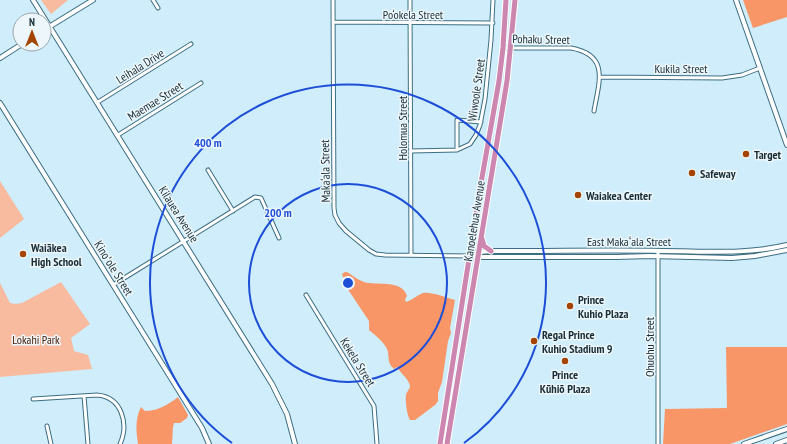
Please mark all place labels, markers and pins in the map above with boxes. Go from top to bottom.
place label: Target [754,147,782,162]
marker: Target [741,149,751,159]
place label: Safeway [700,166,736,181]
marker: Safeway [687,168,697,178]
place label: Waiakea Center [585,188,652,203]
marker: Waiakea Center [573,190,583,200]
place label: Waiākea High School [30,240,82,269]
marker: Waiākea High School [18,249,28,259]
centre of rings [341,276,355,290]
place label: Prince Kuhio Plaza [578,292,628,321]
marker: Prince Kuhio Plaza [565,301,575,311]
place label: Regal Prince Kuhio Stadium 9 [542,327,613,356]
marker: Regal Prince Kuhio Stadium 9 [529,336,539,346]
marker: Prince Kūhiō Plaza [560,356,570,366]
place label: Prince Kūhiō Plaza [540,367,590,396]

